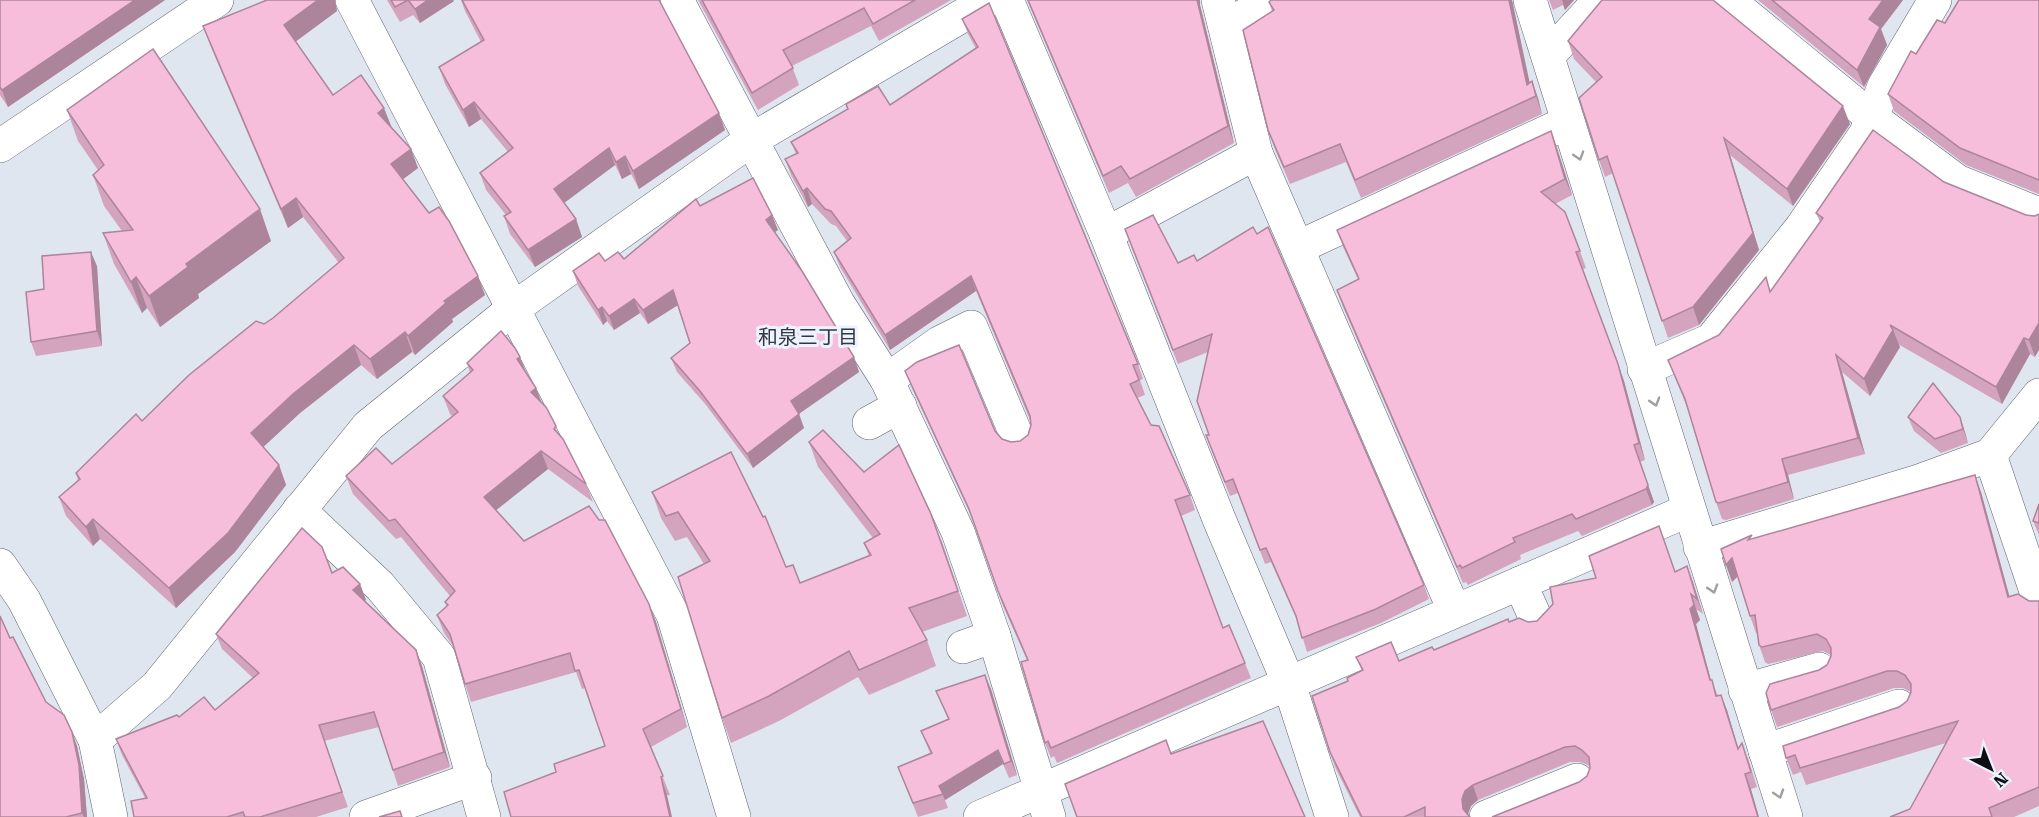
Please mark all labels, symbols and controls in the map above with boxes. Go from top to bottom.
one-way arrow [1572,150,1584,161]
district label: 和泉三丁目 [758,325,858,349]
one-way arrow [1648,396,1660,407]
one-way arrow [1706,583,1718,594]
north arrow [1961,739,2021,799]
text: N [1990,769,2012,791]
one-way arrow [1771,788,1784,799]

